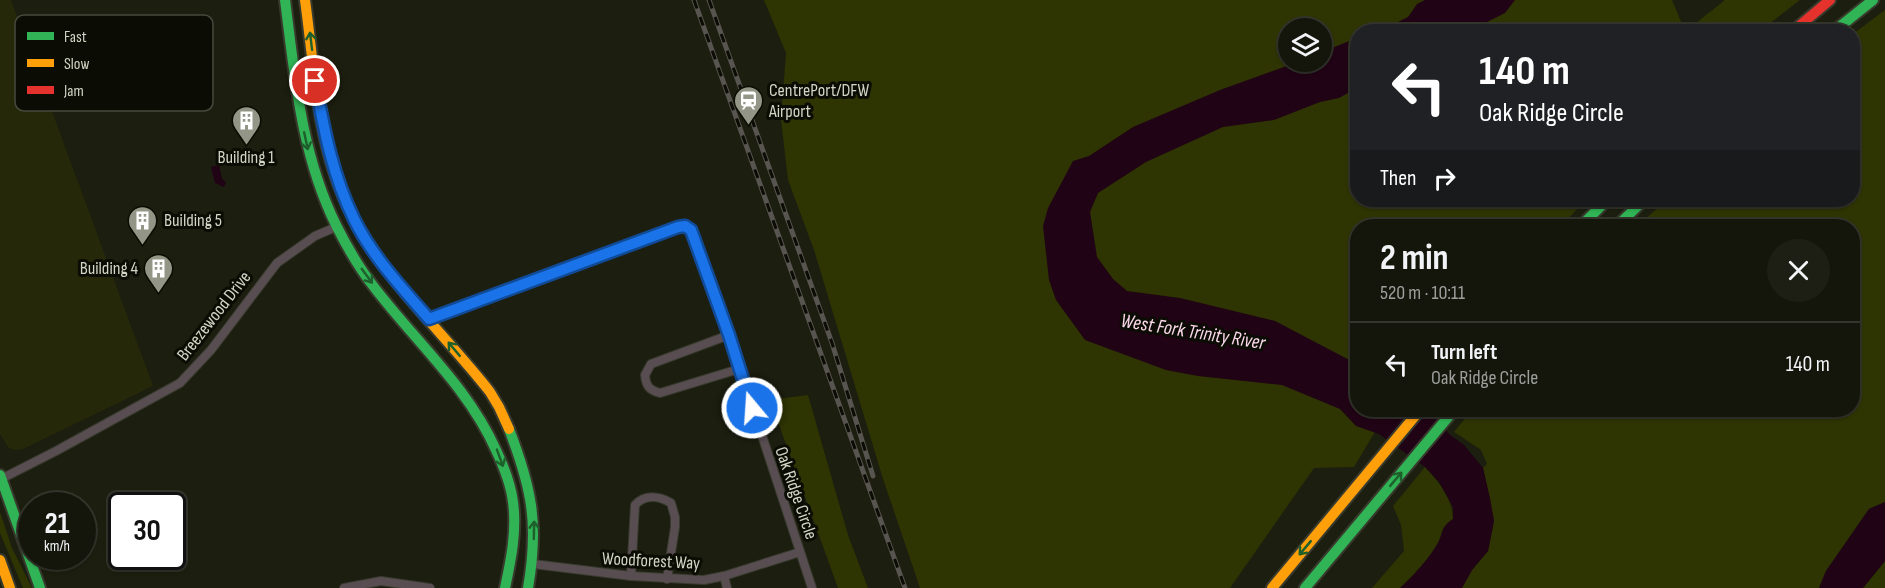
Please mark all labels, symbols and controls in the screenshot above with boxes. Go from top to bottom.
legend [15,15,213,111]
map controls [1278,18,1332,72]
button: layers [1278,18,1332,72]
text: Fast [64,28,87,47]
one-way arrow [305,32,316,52]
text: 140 m [1479,46,1570,97]
icon: left [1380,48,1458,126]
text: Slow [64,55,89,74]
pin [289,55,340,106]
icon: arrive [298,64,331,97]
place label: CentrePort/DFW Airport [768,80,870,122]
text: Jam [63,82,84,101]
station icon: CentrePort/DFW Airport [732,84,764,126]
text: Oak Ridge Circle [1479,97,1624,129]
building icon: Building 1 [230,104,262,146]
one-way arrow [301,131,312,150]
place label: Building 1 [217,147,275,168]
icon: right [1428,162,1461,195]
text: Then [1380,165,1416,192]
building icon: Building 5 [127,204,159,246]
place label: Building 5 [164,210,222,231]
text: 2 min [1380,237,1449,280]
button: close [1767,239,1830,302]
building icon: Building 4 [143,252,175,294]
place label: Building 4 [80,258,138,279]
street label: Breezewood Drive [173,267,255,365]
one-way arrow [361,268,374,284]
text: 520 m · 10:11 [1380,281,1465,305]
water label: West Fork Trinity River [1119,309,1268,355]
text: Turn left [1431,339,1497,366]
one-way arrow [447,342,461,357]
icon: left [1380,348,1413,381]
text: 140 m [1786,351,1830,378]
text: Oak Ridge Circle [1431,366,1538,390]
position arrow [720,376,784,440]
street label: Oak Ridge Circle [770,444,822,542]
one-way arrow [495,448,506,467]
one-way arrow [1389,472,1403,487]
speed limit sign: 30 [108,492,186,570]
text: 21 [45,506,69,542]
one-way arrow [528,520,540,540]
text: km/h [44,537,70,556]
one-way arrow [1299,540,1312,556]
street label: Woodforest Way [601,548,701,574]

